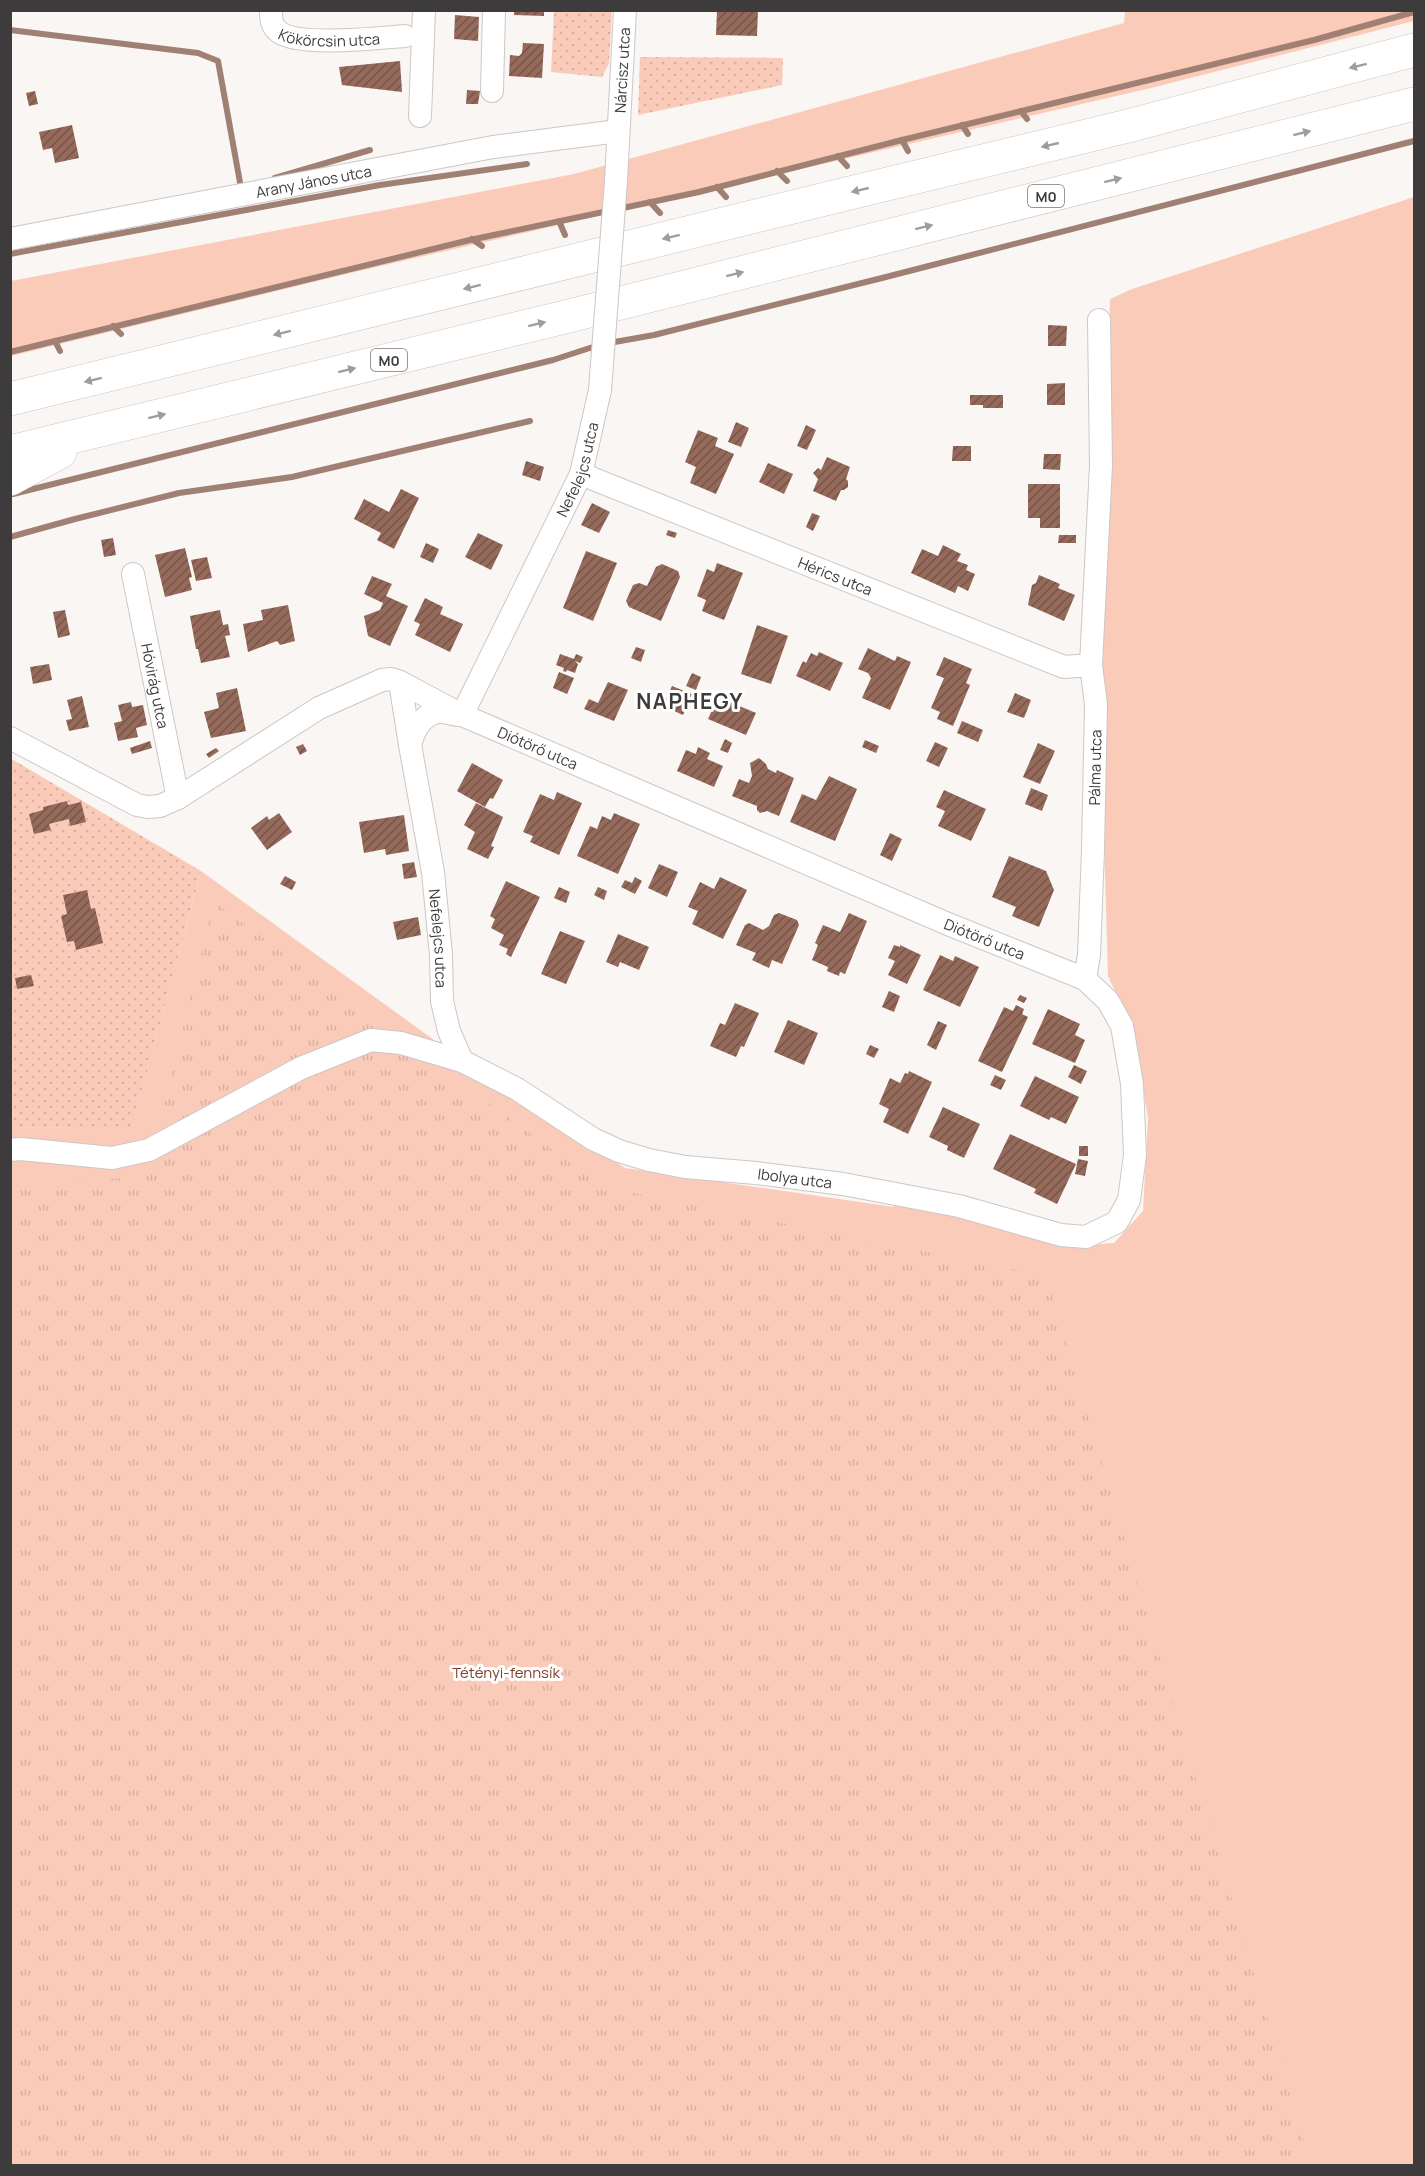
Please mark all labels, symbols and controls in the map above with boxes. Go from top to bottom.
street label: Kökörcsin utca [275,23,381,51]
street label: Nárcisz utca [609,27,635,113]
one-way arrow [1349,61,1367,71]
one-way arrow [1293,127,1311,137]
one-way arrow [1041,140,1059,150]
street label: Arany János utca [254,160,373,203]
one-way arrow [1104,175,1122,185]
road number: M0 [1028,185,1064,207]
one-way arrow [851,186,870,195]
one-way arrow [915,221,933,231]
one-way arrow [662,233,680,243]
one-way arrow [725,268,744,278]
one-way arrow [462,282,481,292]
one-way arrow [527,319,546,328]
one-way arrow [273,329,291,339]
road number: M0 [371,349,407,371]
one-way arrow [338,364,356,374]
one-way arrow [84,375,102,385]
one-way arrow [148,410,167,420]
street label: Nefelejcs utca [551,420,603,520]
street label: Hérics utca [795,551,876,600]
street label: Hóvirág utca [137,641,174,730]
district label: NAPHEGY [636,687,744,715]
street label: Diótörő utca [494,721,581,774]
street label: Pálma utca [1083,729,1106,806]
street label: Nefelejcs utca [424,888,452,988]
street label: Diótörő utca [941,913,1028,964]
street label: Ibolya utca [756,1163,833,1193]
park label: Tétényi-fennsík [452,1662,560,1683]

